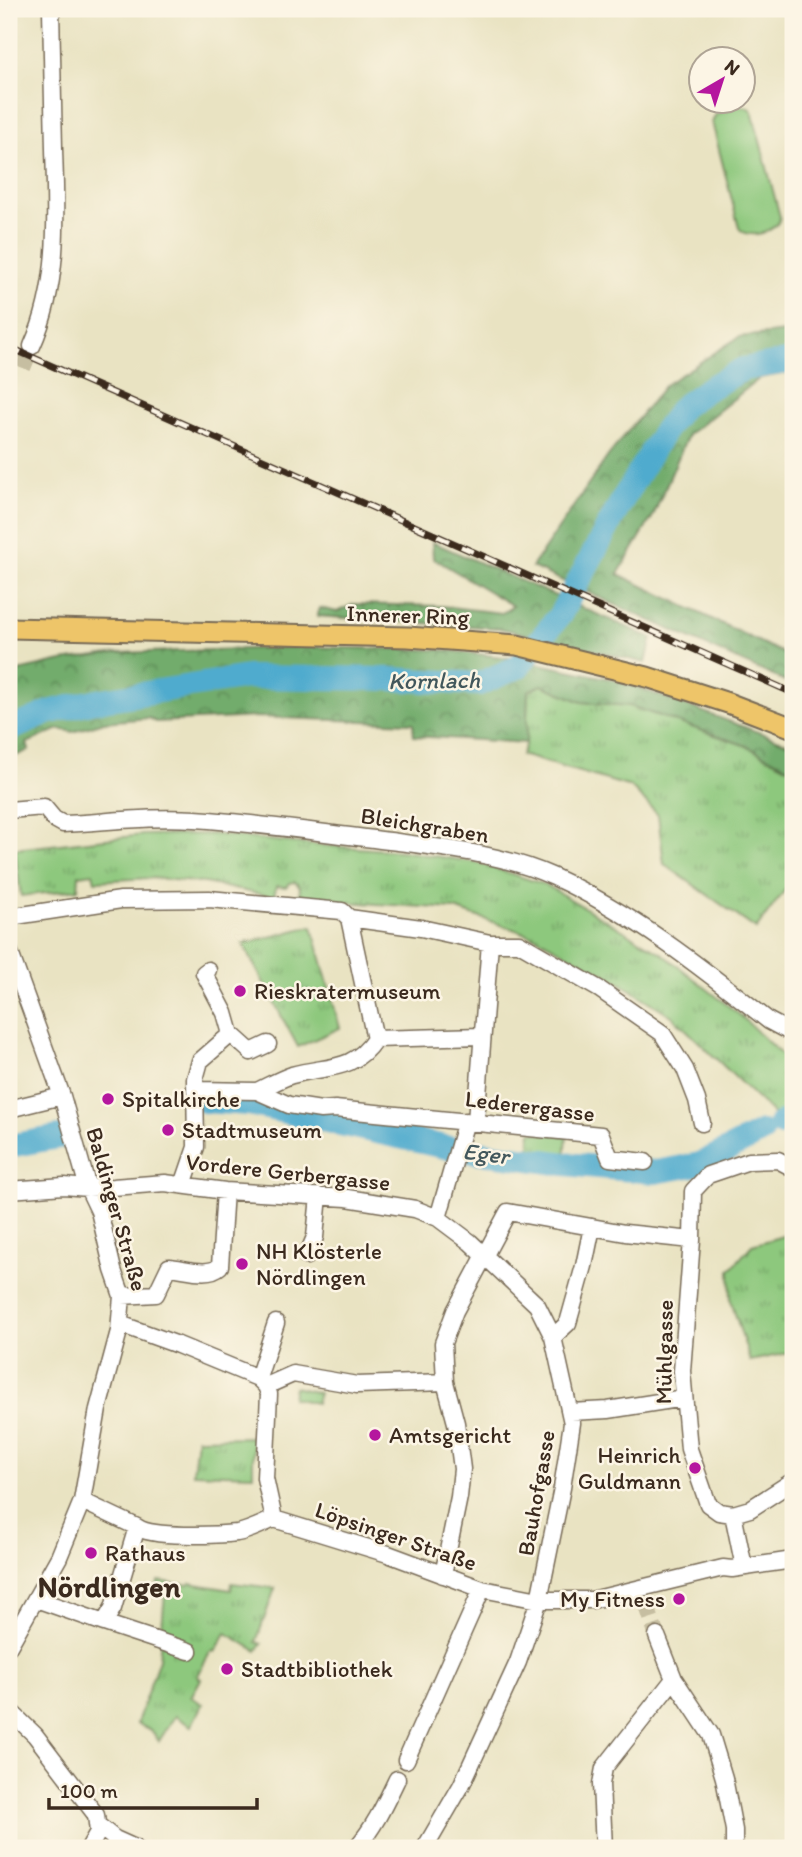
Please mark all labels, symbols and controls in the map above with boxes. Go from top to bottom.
north arrow [686,46,756,116]
text: N [720,54,745,80]
street label: Innerer Ring [346,599,470,631]
water label: Kornlach [388,665,481,695]
street label: Bleichgraben [359,801,491,849]
place label: Rieskratermuseum [254,977,441,1005]
marker: Rieskratermuseum [232,983,248,999]
street label: Lederergasse [464,1084,596,1128]
place label: Spitalkirche [122,1085,240,1113]
marker: Spitalkirche [100,1091,116,1107]
place label: Stadtmuseum [182,1116,322,1144]
marker: Stadtmuseum [160,1122,176,1138]
street label: Baldinger Straße [80,1124,154,1294]
water label: Eger [461,1136,514,1171]
street label: Vordere Gerbergasse [184,1147,392,1197]
place label: NH Klösterle Nördlingen [256,1237,382,1291]
marker: NH Klösterle Nördlingen [234,1256,250,1272]
street label: Mühlgasse [649,1299,679,1405]
place label: Amtsgericht [389,1421,512,1449]
marker: Amtsgericht [367,1427,383,1443]
street label: Bauhofgasse [511,1428,561,1558]
place label: Heinrich Guldmann [578,1441,682,1495]
marker: Heinrich Guldmann [687,1460,703,1476]
street label: Löpsinger Straße [312,1495,480,1577]
place label: Rathaus [105,1539,186,1567]
marker: Rathaus [83,1545,99,1561]
district label: Nördlingen [37,1568,181,1605]
place label: My Fitness [560,1585,665,1613]
marker: My Fitness [671,1591,687,1607]
place label: Stadtbibliothek [241,1655,393,1683]
marker: Stadtbibliothek [219,1661,235,1677]
scale bar [49,1766,257,1810]
text: 100 m [60,1778,118,1803]

